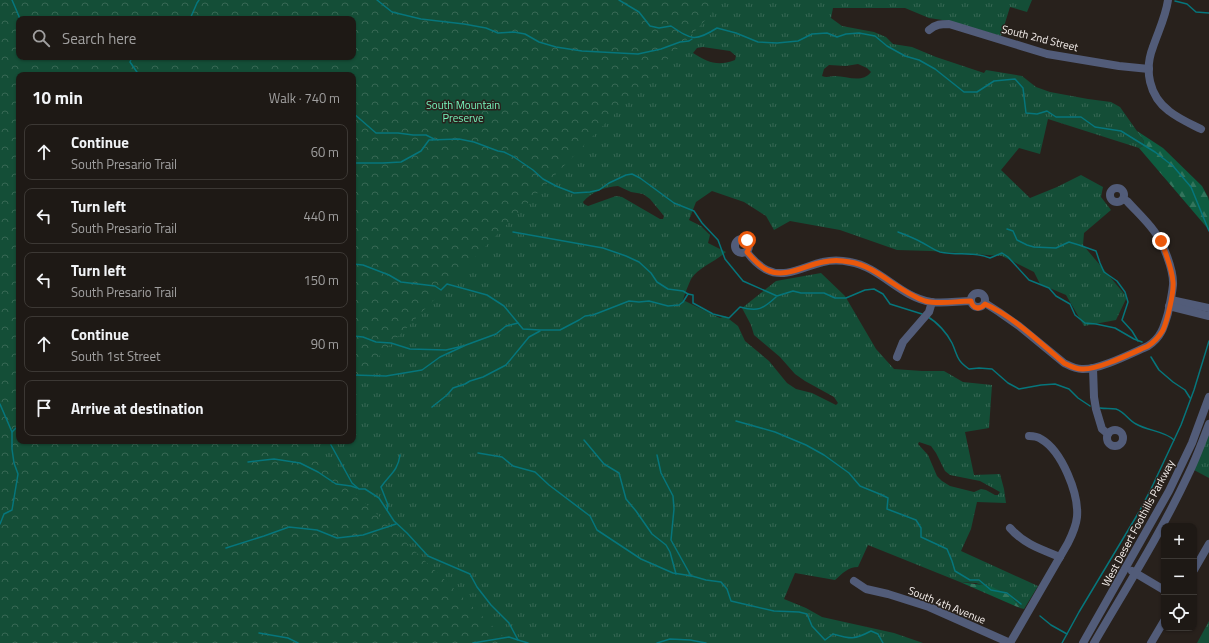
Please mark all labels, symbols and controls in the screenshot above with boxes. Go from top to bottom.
search box [16,16,356,60]
street label: South 2nd Street [1000,21,1080,55]
icon: search [30,27,52,49]
text: Search here [62,27,136,50]
text: 10 min [32,85,83,111]
text: Walk · 740 m [269,88,340,108]
park label: South Mountain Preserve [426,97,500,126]
text: Continue [71,131,129,154]
icon: ahead [33,141,55,163]
text: 60 m [311,142,339,162]
text: South Presario Trail [71,154,177,174]
text: Turn left [71,195,126,218]
icon: left [33,205,55,227]
text: 440 m [303,206,339,226]
text: South Presario Trail [71,218,177,238]
route start [738,231,756,249]
route end [1152,232,1170,250]
text: Turn left [71,259,126,282]
icon: left [33,269,55,291]
text: 150 m [303,270,339,290]
text: South Presario Trail [71,282,177,302]
text: Continue [71,323,129,346]
icon: ahead [33,333,55,355]
text: 90 m [311,334,339,354]
text: South 1st Street [71,346,160,366]
icon: arrive [33,397,55,419]
text: Arrive at destination [71,397,204,420]
street label: West Desert Foothills Parkway [1098,456,1179,589]
map controls [1161,523,1197,631]
button: + [1161,523,1197,559]
button: − [1161,559,1197,595]
street label: South 4th Avenue [906,582,989,628]
button: locate [1161,595,1197,631]

